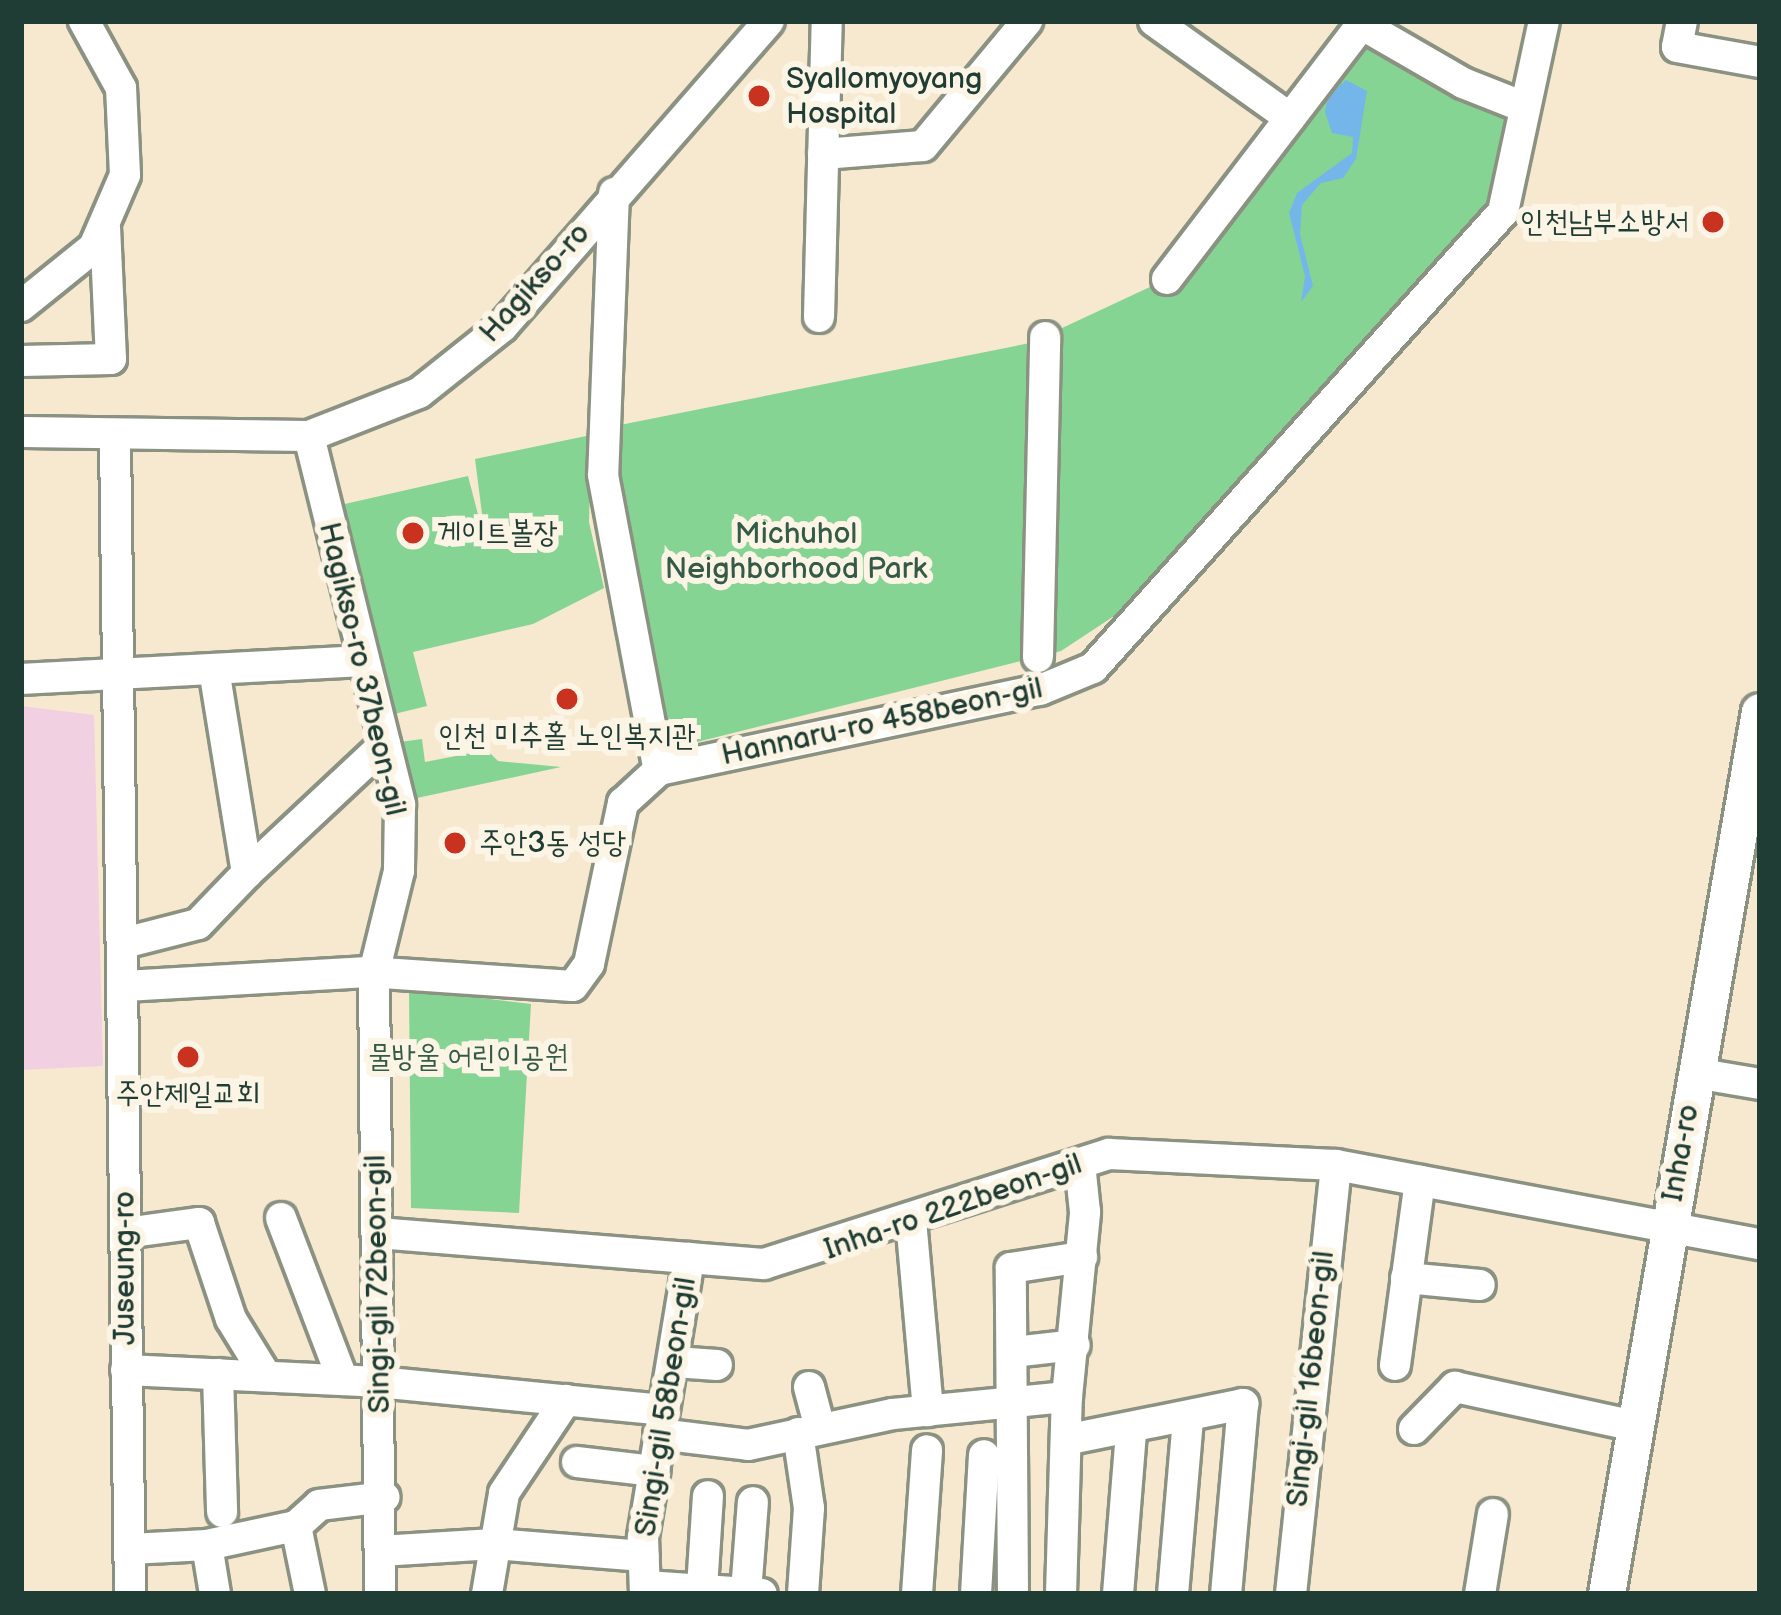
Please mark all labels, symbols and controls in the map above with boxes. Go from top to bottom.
place label: Syallomyoyang Hospital [786,61,982,132]
marker: Syallomyoyang Hospital [743,80,775,112]
place label: 인천남부소방서 [1520,204,1689,240]
marker: 인천남부소방서 [1700,209,1726,235]
street label: Hagikso-ro [472,216,598,350]
place label: 게이트볼장 [437,515,558,551]
park label: Michuhol Neighborhood Park [665,516,927,586]
street label: Hagikso-ro 37beon-gil [311,519,413,819]
marker: 게이트볼장 [400,520,426,546]
street label: Hannaru-ro 458beon-gil [718,670,1046,774]
marker: 인천 미추홀 노인복지관 [554,686,580,712]
place label: 인천 미추홀 노인복지관 [438,718,696,754]
place label: 주안3동 성당 [479,825,626,861]
marker: 주안3동 성당 [442,830,468,856]
park label: 물방울 어린이공원 [367,1039,569,1075]
marker: 주안제일교회 [175,1044,201,1070]
place label: 주안제일교회 [116,1076,260,1112]
street label: Inha-ro [1655,1102,1707,1204]
street label: Inha-ro 222beon-gil [820,1146,1086,1268]
street label: Singi-gil 72beon-gil [358,1154,398,1414]
street label: Juseung-ro [107,1191,143,1345]
street label: Singi-gil 16beon-gil [1280,1249,1342,1509]
street label: Singi-gil 58beon-gil [628,1275,704,1539]

